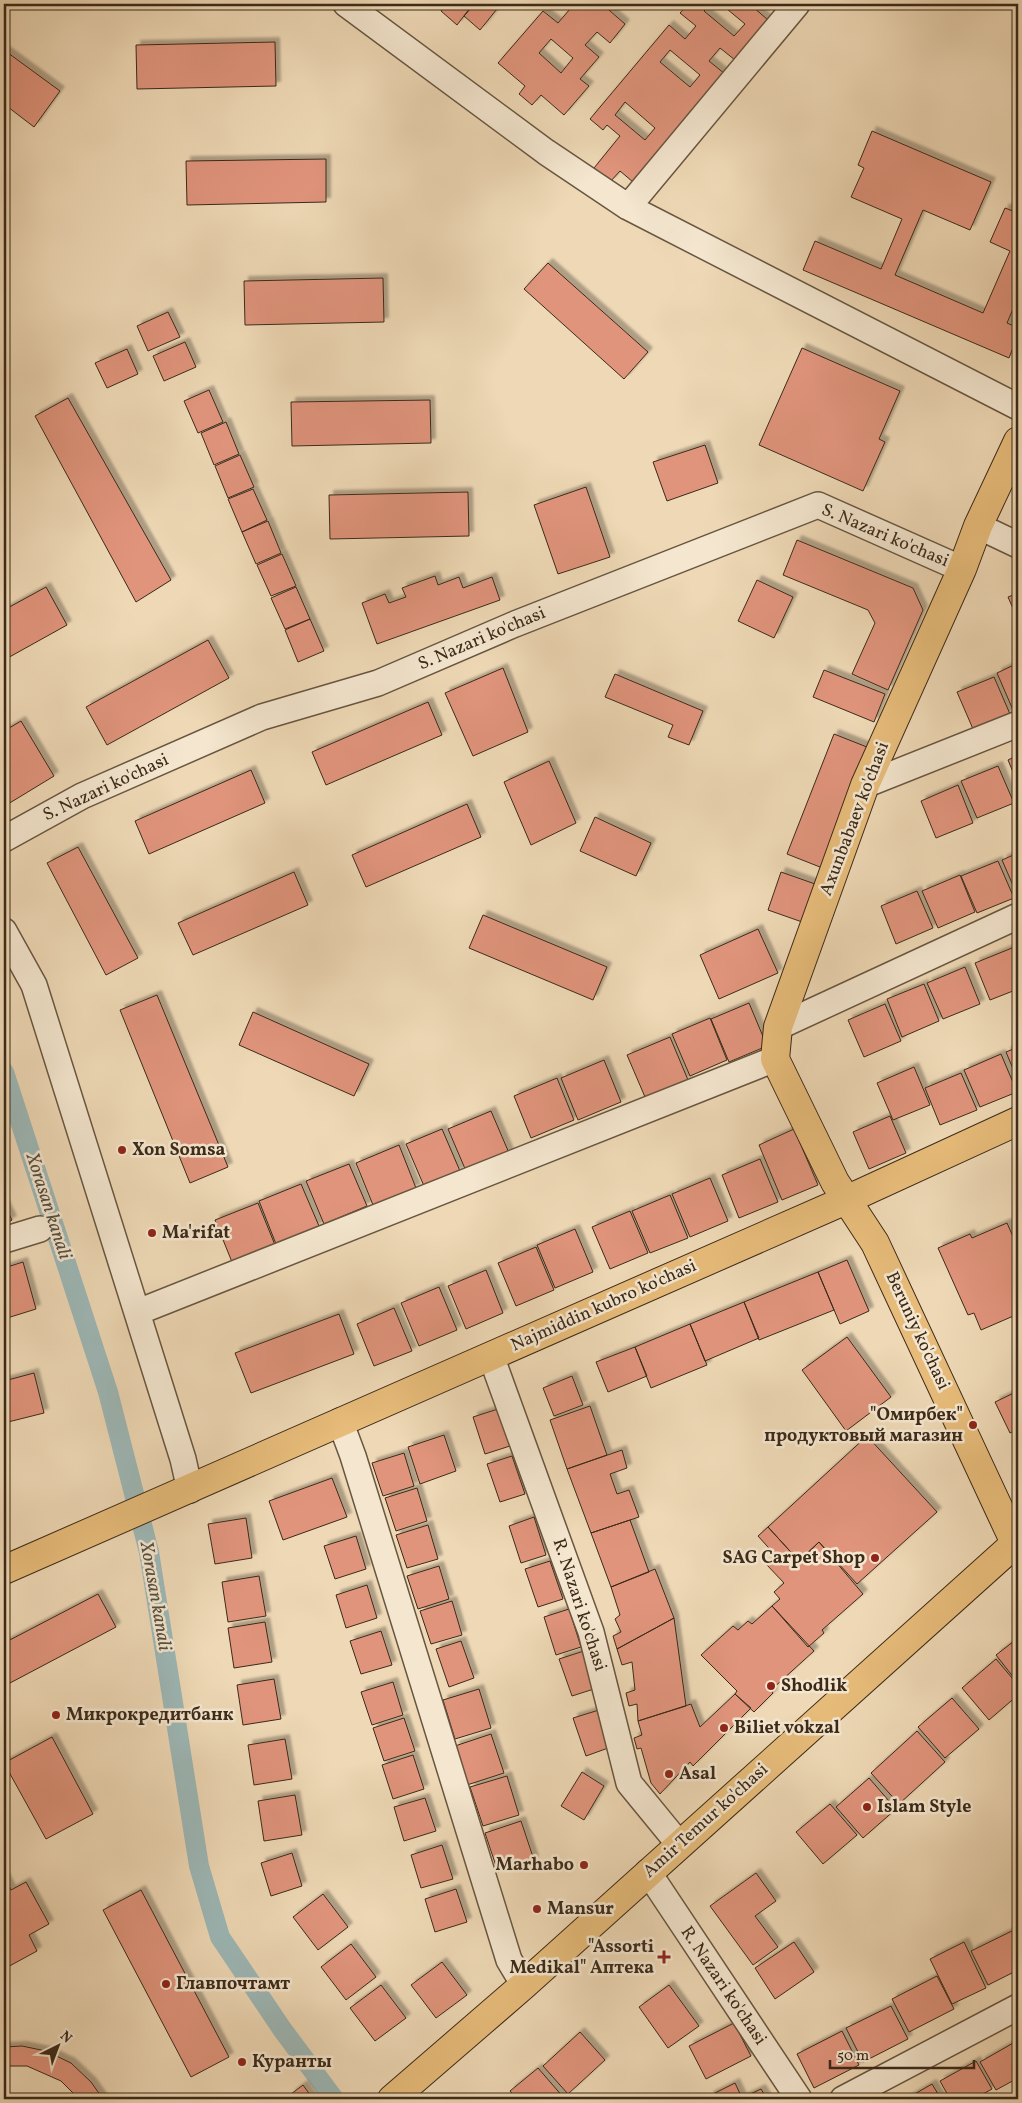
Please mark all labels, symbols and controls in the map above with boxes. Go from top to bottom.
street label: S. Nazari ko'chasi [817,498,953,574]
street label: S. Nazari ko'chasi [414,601,550,677]
street label: Axunbabaev ko'chasi [814,738,896,900]
street label: S. Nazari ko'chasi [39,748,173,828]
place label: Xon Somsa [132,1138,226,1163]
marker: Xon Somsa [116,1144,128,1156]
water label: Xorasan kanali [18,1148,78,1263]
place label: Ma'rifat [162,1221,230,1246]
marker: Ma'rifat [146,1227,158,1239]
street label: Najmiddin kubro ko'chasi [507,1254,701,1358]
street label: Beruniy ko'chasi [879,1268,955,1394]
place label: "Омирбек" продуктовый магазин [764,1403,963,1449]
marker: "Омирбек" продуктовый магазин [967,1419,979,1431]
street label: R. Nazari ko'chasi [546,1535,612,1675]
water label: Xorasan kanali [132,1538,177,1653]
place label: SAG Carpet Shop [722,1546,865,1571]
marker: SAG Carpet Shop [869,1552,881,1564]
place label: Shodlik [781,1674,847,1699]
marker: Shodlik [765,1680,777,1692]
place label: Микрокредитбанк [66,1703,234,1728]
marker: Микрокредитбанк [50,1709,62,1721]
place label: Biliet vokzal [734,1716,840,1741]
marker: Biliet vokzal [718,1722,730,1734]
street label: Amir Temur ko'chasi [638,1758,774,1884]
place label: Asal [679,1762,716,1787]
marker: Asal [663,1768,675,1780]
place label: Islam Style [877,1795,971,1820]
marker: Islam Style [861,1801,873,1813]
place label: Marhabo [496,1853,574,1878]
marker: Marhabo [578,1859,590,1871]
place label: Mansur [547,1897,614,1922]
marker: Mansur [531,1903,543,1915]
street label: R. Nazari ko'chasi [674,1922,772,2050]
place label: "Assorti Medikal" Аптека [509,1935,654,1981]
marker: "Assorti Medikal" Аптека [658,1951,670,1963]
place label: Главпочтамт [176,1972,290,1997]
marker: Главпочтамт [160,1978,172,1990]
north arrow [32,2020,82,2070]
text: N [56,2027,76,2048]
scale bar [830,2038,973,2070]
text: 50 m [837,2046,869,2067]
place label: Куранты [252,2050,332,2075]
marker: Куранты [236,2056,248,2068]

